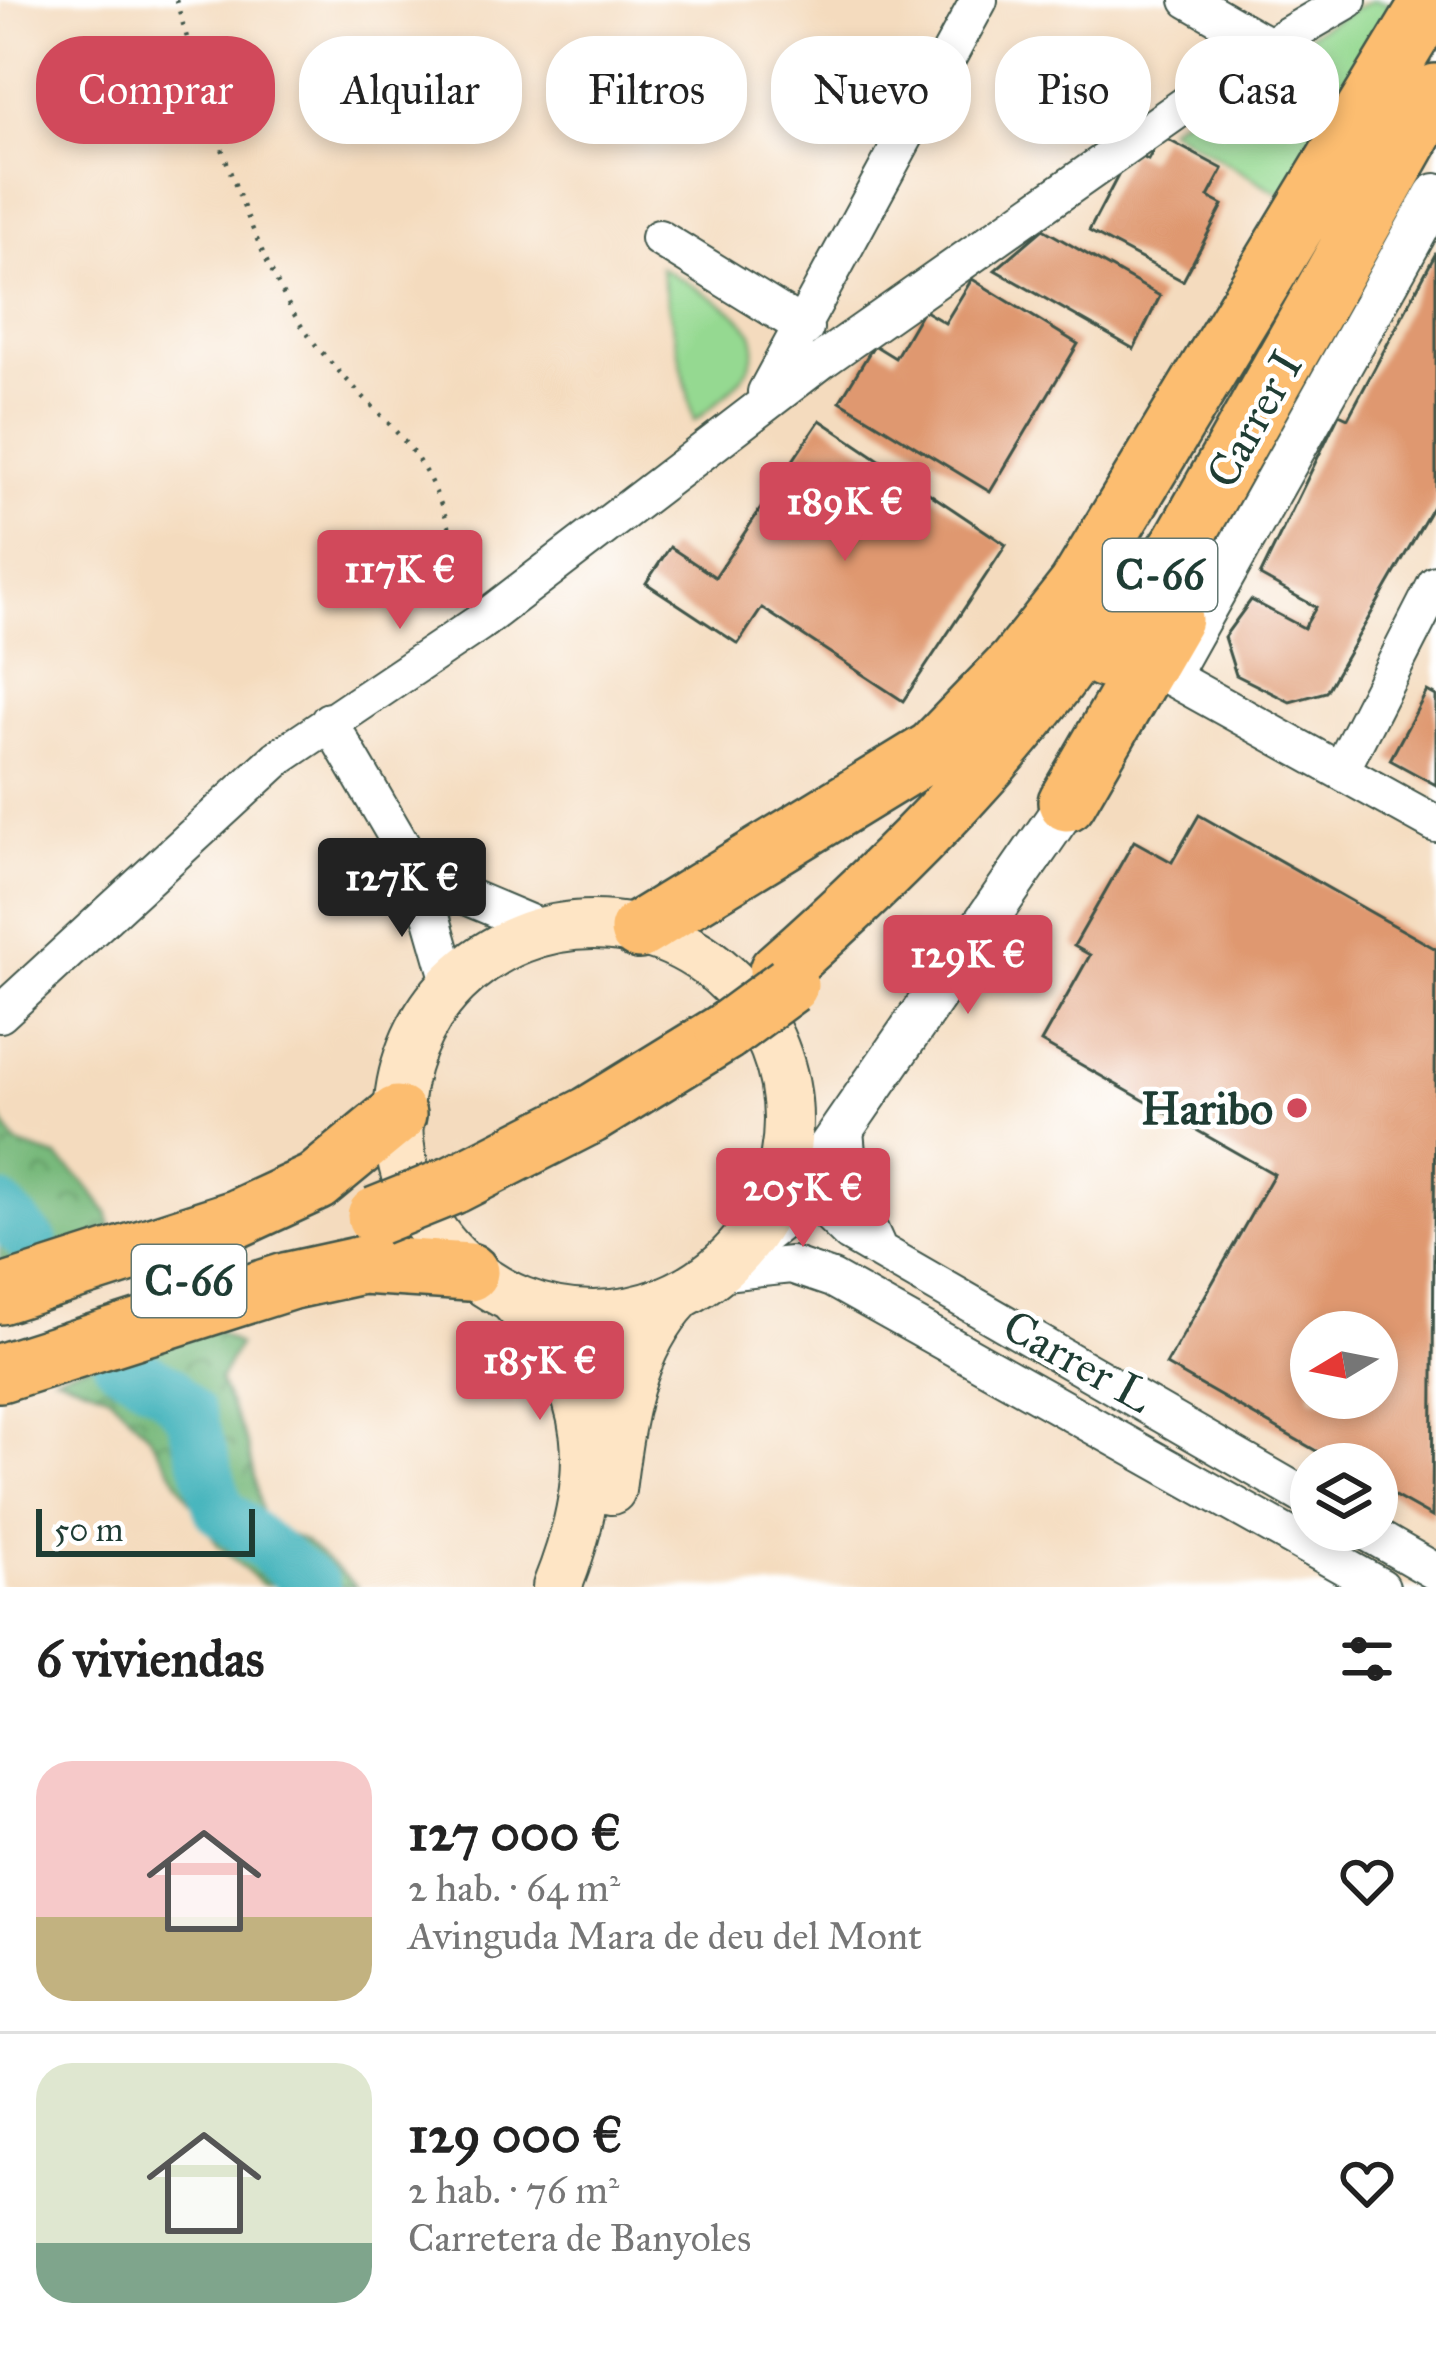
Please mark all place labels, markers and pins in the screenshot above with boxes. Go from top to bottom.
pin: 189K € [747,462,943,564]
pin: 117K € [302,530,498,632]
pin: 127K € [304,838,500,940]
pin: 129K € [870,915,1066,1017]
place label: Haribo [1141,1081,1273,1136]
marker: Haribo [1284,1095,1310,1121]
pin: 205K € [705,1148,901,1250]
pin: 185K € [442,1321,638,1423]

